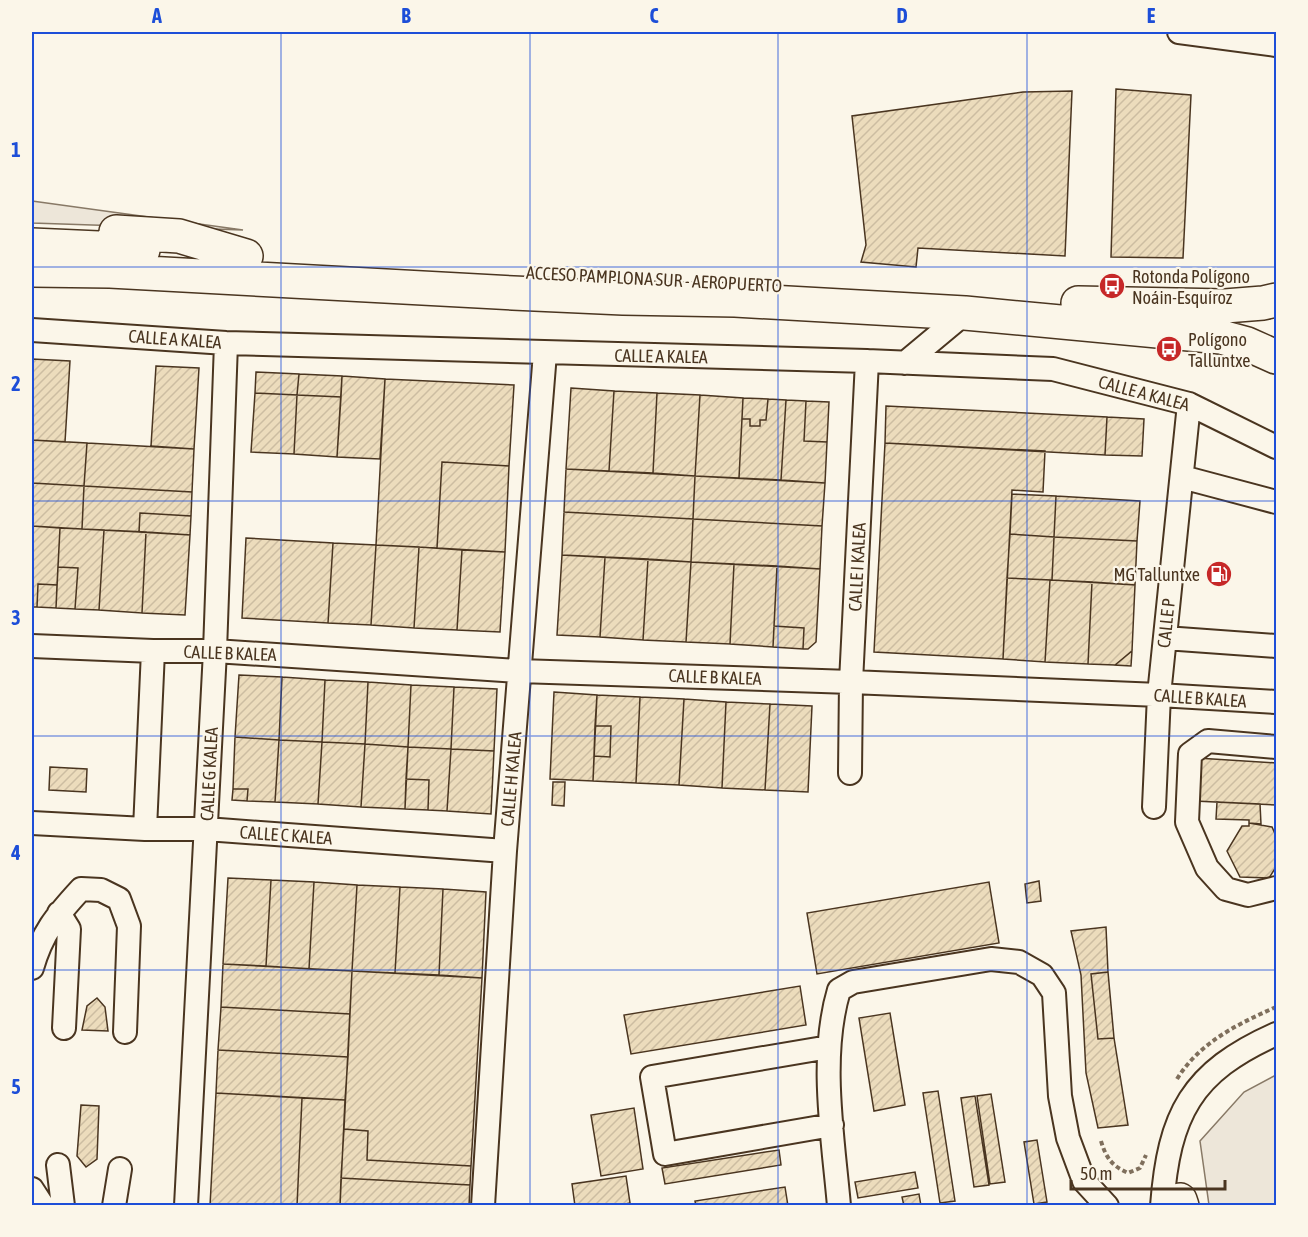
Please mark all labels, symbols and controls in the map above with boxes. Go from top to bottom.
text: A [151,4,162,27]
text: B [401,4,411,27]
text: C [650,4,659,27]
text: D [896,4,908,27]
text: E [1147,4,1156,27]
text: 1 [11,138,21,161]
street label: ACCESO PAMPLONA SUR - AEROPUERTO [525,262,783,296]
place label: Rotonda Polígono Noáin-Esquíroz [1132,266,1250,308]
bus stop icon: Rotonda Polígono Noáin-Esquíroz [1097,271,1127,301]
street label: CALLE A KALEA [128,325,222,353]
place label: Polígono Talluntxe [1188,329,1250,371]
bus stop icon: Polígono Talluntxe [1154,334,1184,364]
street label: CALLE A KALEA [614,345,708,367]
street label: CALLE A KALEA [1096,371,1192,415]
text: 2 [11,372,21,395]
street label: CALLE I KALEA [844,522,870,612]
fuel station icon: MG Talluntxe [1204,559,1234,589]
place label: MG Talluntxe [1114,564,1200,585]
street label: CALLE P [1153,597,1179,649]
text: 3 [11,606,21,629]
street label: CALLE B KALEA [183,641,277,665]
street label: CALLE B KALEA [668,665,762,689]
street label: CALLE B KALEA [1153,684,1247,712]
street label: CALLE G KALEA [196,726,222,822]
street label: CALLE H KALEA [496,731,526,827]
street label: CALLE C KALEA [239,821,333,849]
text: 4 [10,841,21,864]
text: 5 [11,1075,21,1098]
scale bar [1071,1153,1226,1191]
text: 50 m [1080,1163,1112,1184]

